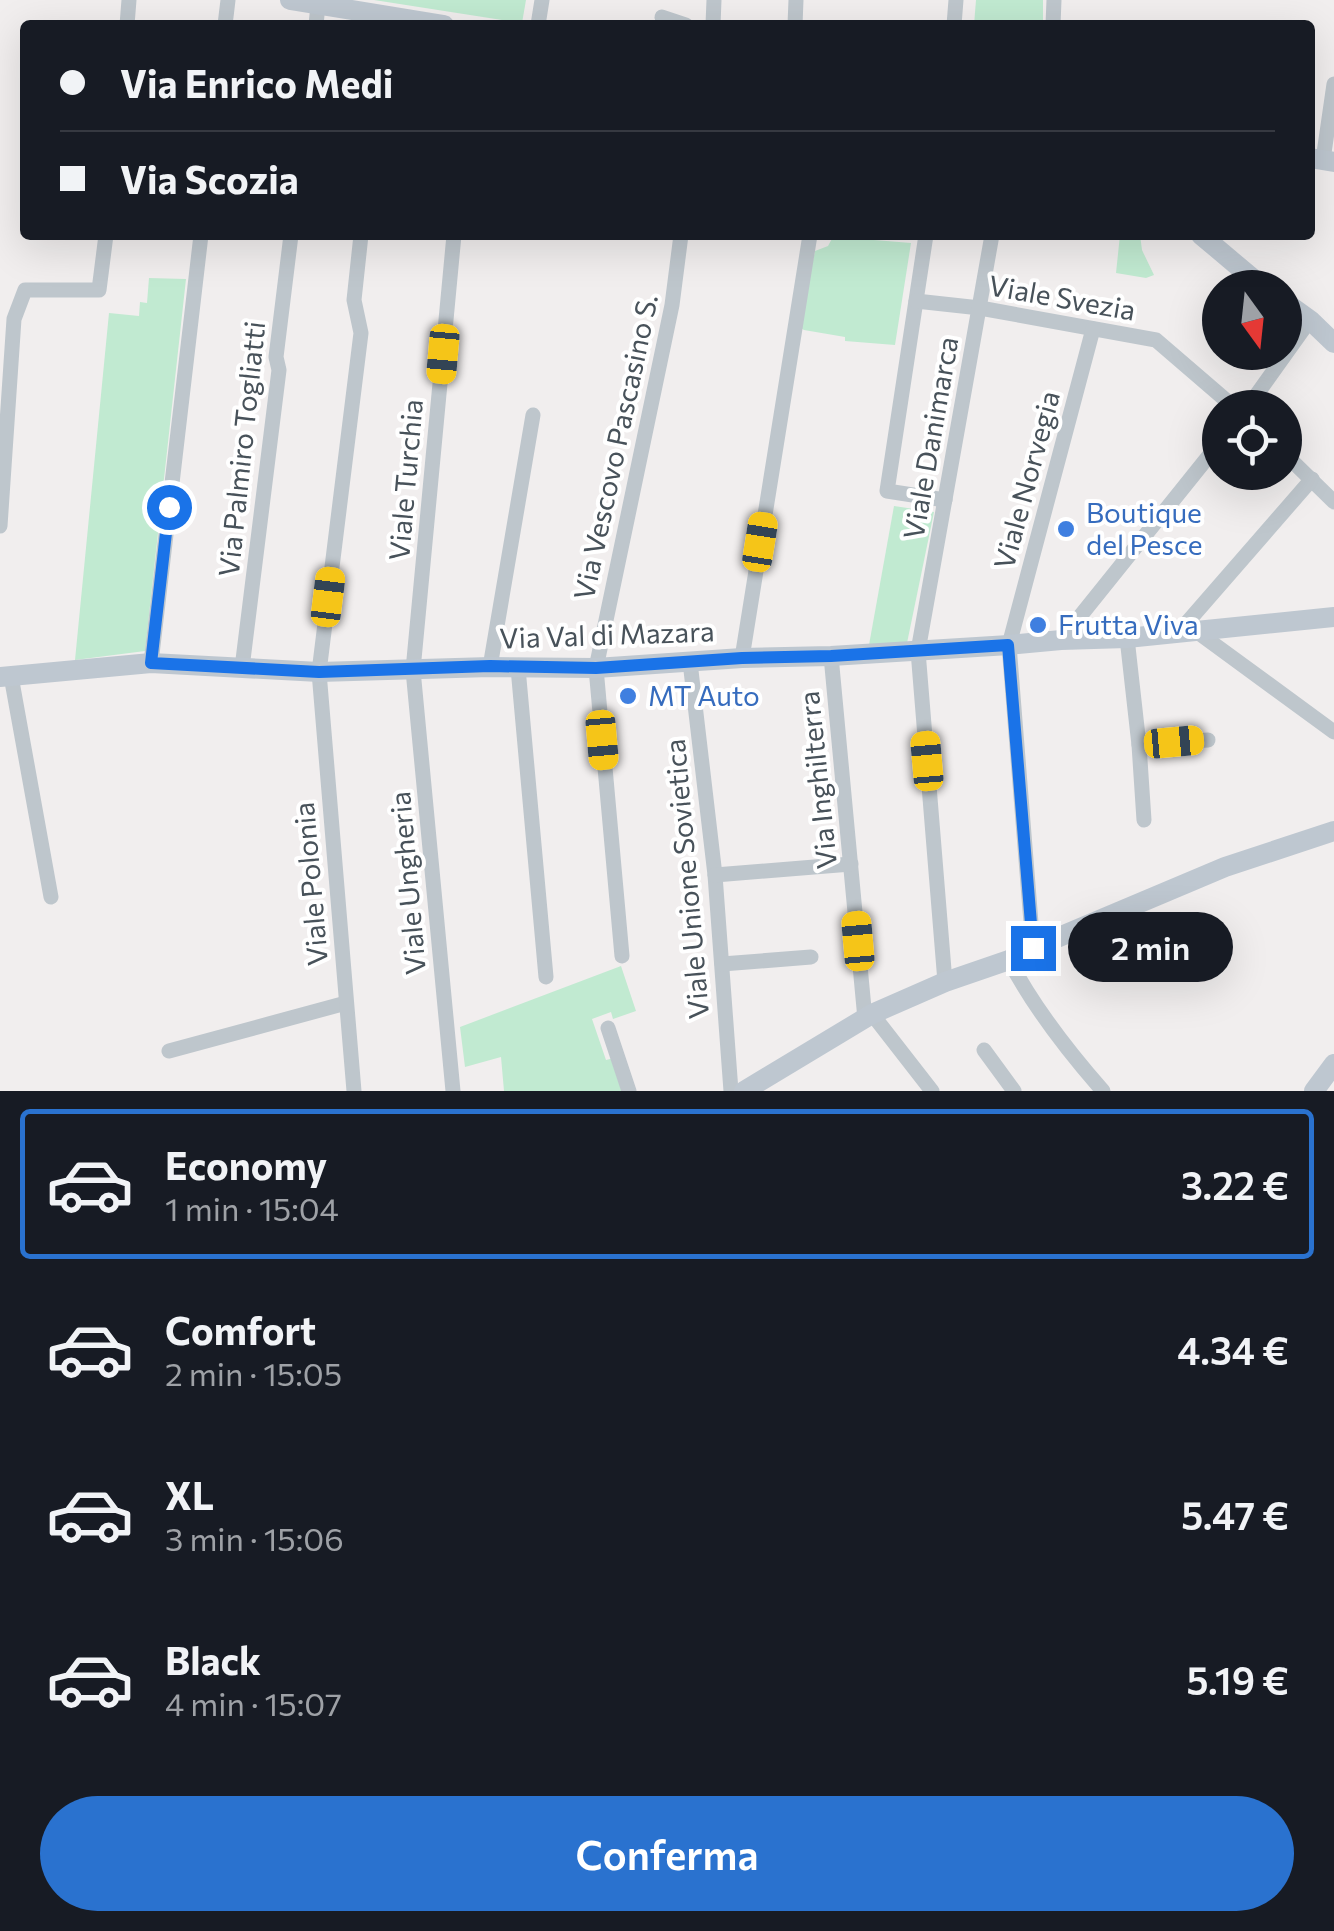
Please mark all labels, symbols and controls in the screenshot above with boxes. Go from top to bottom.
text: Via Enrico Medi [120,59,393,106]
text: Via Scozia [120,155,299,202]
street label: Viale Svezia [986,267,1138,327]
north arrow [1202,270,1302,370]
map controls [1202,270,1302,490]
street label: Via Vescovo Pascasino S. [566,291,664,603]
street label: Via Palmiro Togliatti [211,319,271,578]
car [425,323,461,385]
street label: Viale Danimarca [895,334,965,542]
street label: Viale Norvegia [986,387,1066,573]
button: locate [1202,390,1302,490]
street label: Viale Turchia [381,398,429,562]
route start [147,485,192,530]
place label: Boutique del Pesce [1086,495,1203,561]
car [740,510,780,574]
marker: Boutique del Pesce [1055,518,1077,540]
car [309,565,347,629]
place label: Frutta Viva [1058,607,1199,641]
street label: Via Val di Mazara [499,613,715,655]
marker: Frutta Viva [1027,614,1049,636]
place label: MT Auto [648,678,760,712]
marker: MT Auto [617,685,639,707]
street label: Via Inghilterra [791,690,843,871]
car [584,709,620,771]
car [1143,724,1205,760]
car [909,730,945,792]
street label: Viale Unione Sovietica [657,738,715,1020]
street label: Viale Ungheria [382,790,432,976]
street label: Viale Polonia [286,801,334,967]
car [840,910,876,972]
callout: 2 min [1068,913,1233,983]
route end [1011,926,1056,971]
text: 2 min [1111,927,1190,967]
icon: car [45,1139,135,1229]
text: Economy [165,1141,327,1188]
text: 3.22 € [1181,1161,1289,1208]
text: 1 min · 15:04 [165,1188,339,1228]
icon: car [45,1304,135,1394]
text: Comfort [165,1306,316,1353]
text: 4.34 € [1177,1326,1289,1373]
text: 2 min · 15:05 [165,1353,342,1393]
icon: car [45,1469,135,1559]
text: XL [165,1471,214,1518]
text: 5.47 € [1181,1491,1289,1538]
text: 3 min · 15:06 [165,1518,344,1558]
icon: car [45,1634,135,1724]
text: Black [165,1636,261,1683]
text: 5.19 € [1186,1656,1289,1703]
text: 4 min · 15:07 [165,1683,342,1723]
button: Conferma [40,1796,1294,1911]

